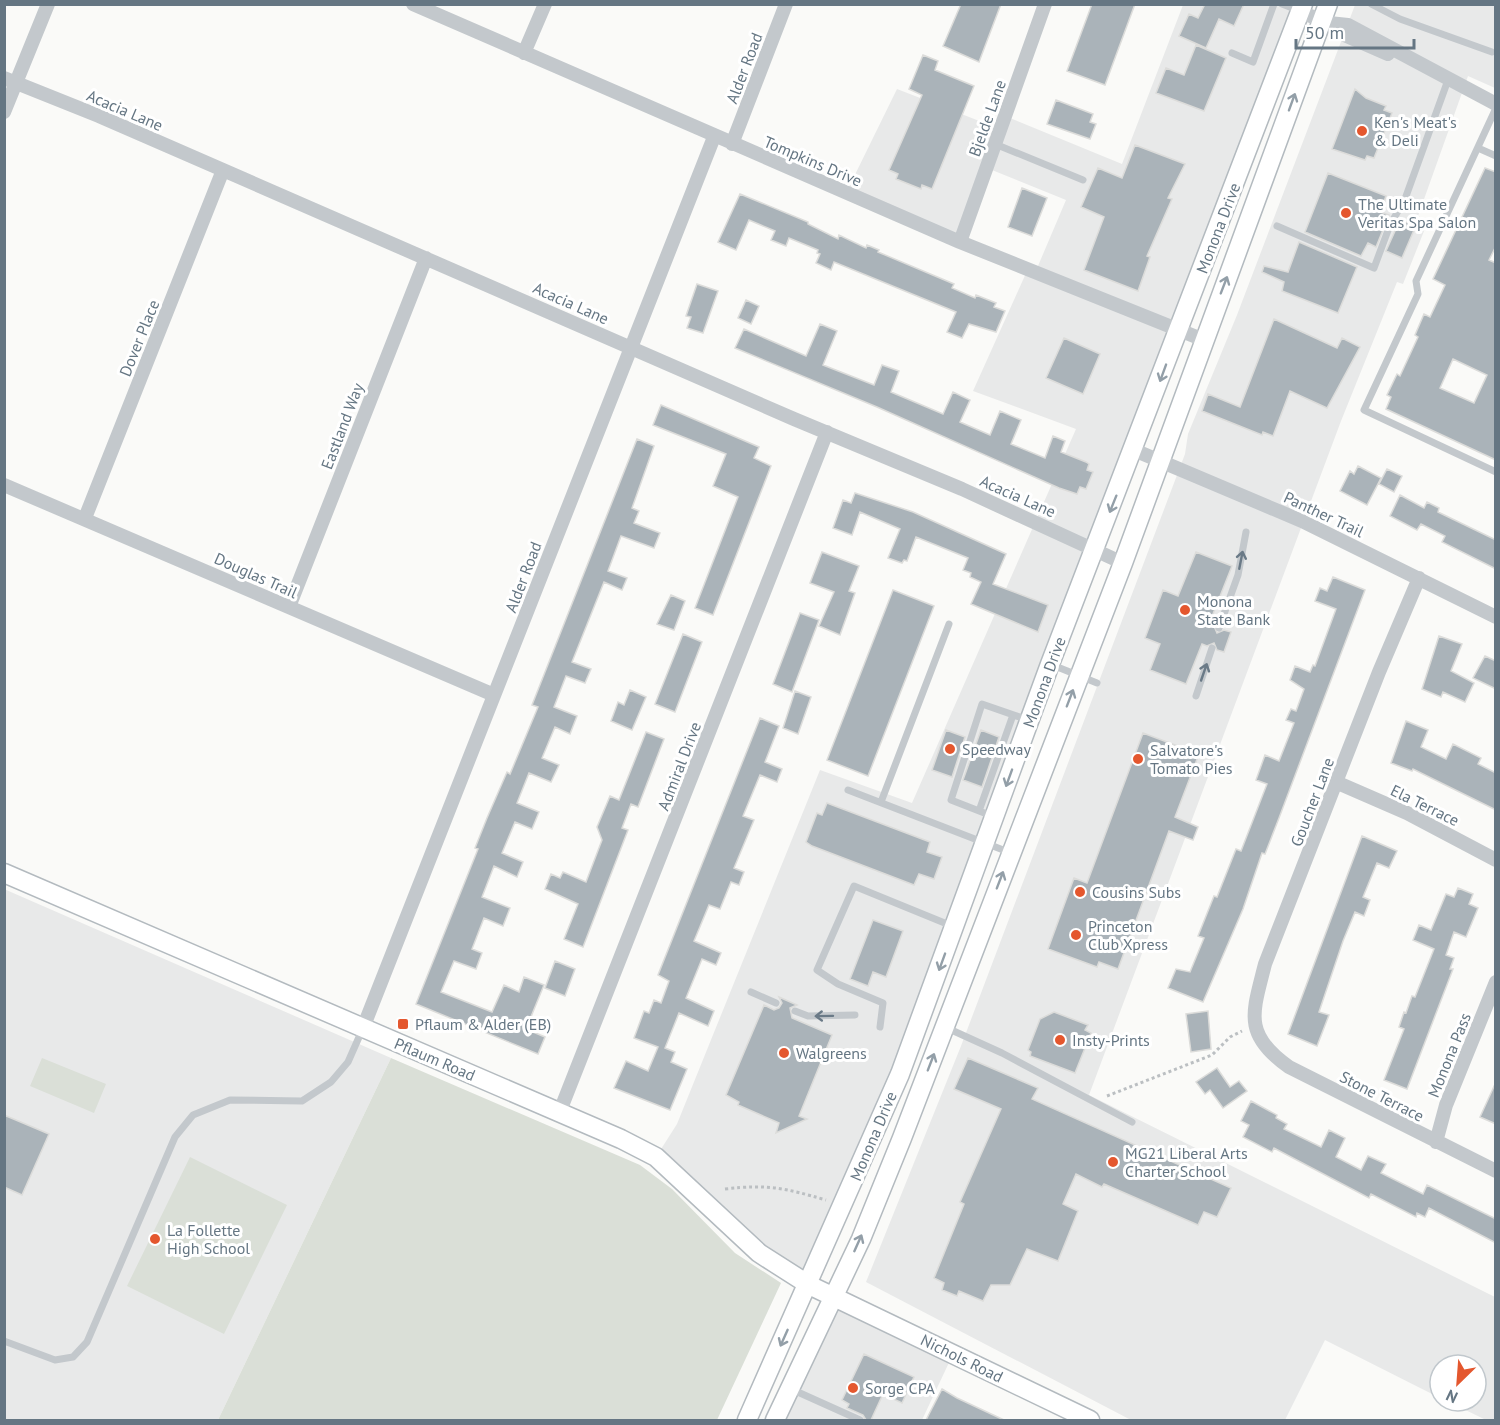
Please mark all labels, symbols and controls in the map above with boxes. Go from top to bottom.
scale bar [1296,12,1414,50]
text: 50 m [1305,21,1344,44]
street label: Alder Road [721,30,767,106]
street label: Bjelde Lane [964,77,1010,159]
street label: Acacia Lane [84,85,166,135]
one-way arrow [1287,94,1298,112]
place label: Ken's Meat's & Deli [1374,112,1457,150]
marker: Ken's Meat's & Deli [1355,124,1369,138]
street label: Tompkins Drive [761,131,865,191]
street label: Monona Drive [1192,180,1244,276]
place label: The Ultimate Veritas Spa Salon [1357,194,1476,232]
marker: The Ultimate Veritas Spa Salon [1339,206,1353,220]
one-way arrow [1219,276,1230,295]
street label: Acacia Lane [530,277,612,329]
street label: Dover Place [115,297,163,379]
one-way arrow [1157,363,1168,382]
street label: Eastland Way [316,380,368,472]
street label: Acacia Lane [977,470,1059,522]
street label: Panther Trail [1281,487,1368,541]
one-way arrow [1106,495,1117,513]
street label: Alder Road [500,539,546,615]
street label: Douglas Trail [211,548,301,602]
one-way arrow [1236,551,1247,571]
place label: Monona State Bank [1197,591,1271,629]
marker: Monona State Bank [1178,603,1192,617]
street label: Monona Drive [1018,634,1070,730]
one-way arrow [1199,663,1210,682]
one-way arrow [1066,689,1077,708]
street label: Admiral Drive [653,719,705,813]
place label: Speedway [962,739,1032,759]
place label: Salvatore's Tomato Pies [1150,740,1233,778]
marker: Speedway [943,742,957,756]
marker: Salvatore's Tomato Pies [1131,752,1145,766]
street label: Goucher Lane [1286,755,1338,849]
one-way arrow [1002,769,1013,787]
street label: Ela Terrace [1387,780,1463,830]
one-way arrow [996,871,1007,890]
place label: Cousins Subs [1092,882,1181,902]
marker: Cousins Subs [1073,885,1087,899]
place label: Princeton Club Xpress [1088,916,1168,954]
marker: Princeton Club Xpress [1069,928,1083,942]
one-way arrow [935,952,946,971]
one-way arrow [815,1010,835,1022]
street label: Monona Pass [1423,1010,1475,1100]
place label: Pflaum & Alder (EB) [415,1014,551,1034]
marker: Pflaum & Alder (EB) [396,1017,410,1031]
place label: Insty-Prints [1072,1030,1150,1050]
street label: Pflaum Road [392,1033,478,1085]
marker: Insty-Prints [1053,1033,1067,1047]
place label: Walgreens [796,1043,867,1063]
marker: Walgreens [777,1046,791,1060]
one-way arrow [926,1054,937,1072]
street label: Stone Terrace [1337,1066,1427,1126]
street label: Monona Drive [845,1088,901,1184]
place label: MG21 Liberal Arts Charter School [1125,1143,1248,1181]
marker: MG21 Liberal Arts Charter School [1106,1155,1120,1169]
place label: La Follette High School [167,1220,250,1258]
marker: La Follette High School [148,1232,162,1246]
one-way arrow [853,1235,865,1253]
one-way arrow [778,1329,790,1347]
street label: Nichols Road [918,1329,1006,1387]
north arrow [1428,1353,1488,1413]
place label: Sorge CPA [865,1378,936,1398]
marker: Sorge CPA [846,1381,860,1395]
text: N [1443,1385,1461,1408]

